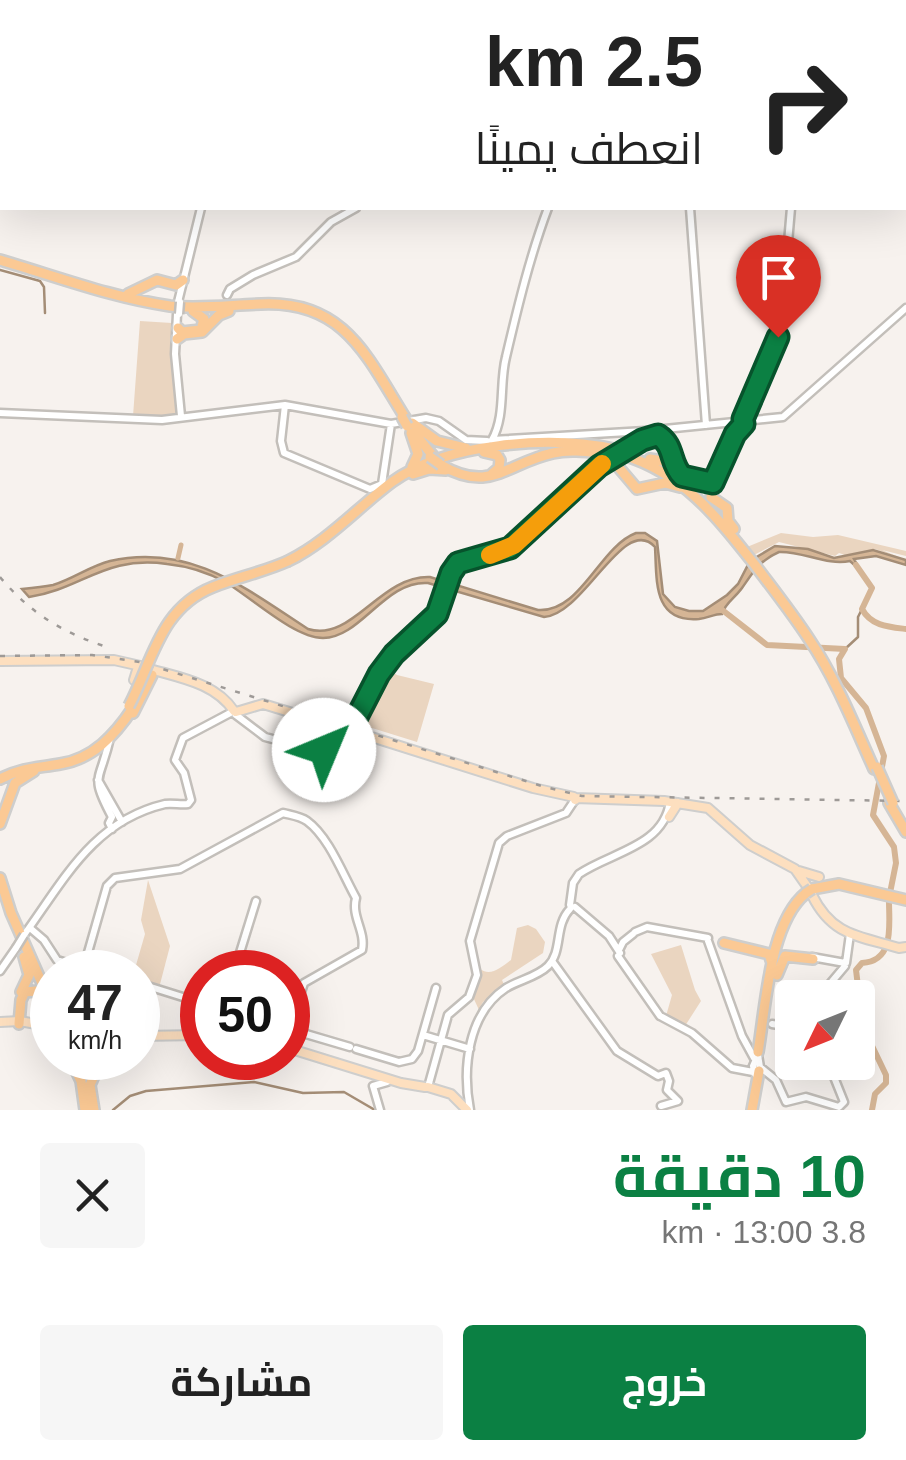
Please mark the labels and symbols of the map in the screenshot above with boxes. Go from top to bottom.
pin [736,235,821,338]
position arrow [272,698,376,802]
speed limit sign: 50 [180,950,310,1080]
north arrow [775,980,875,1080]

